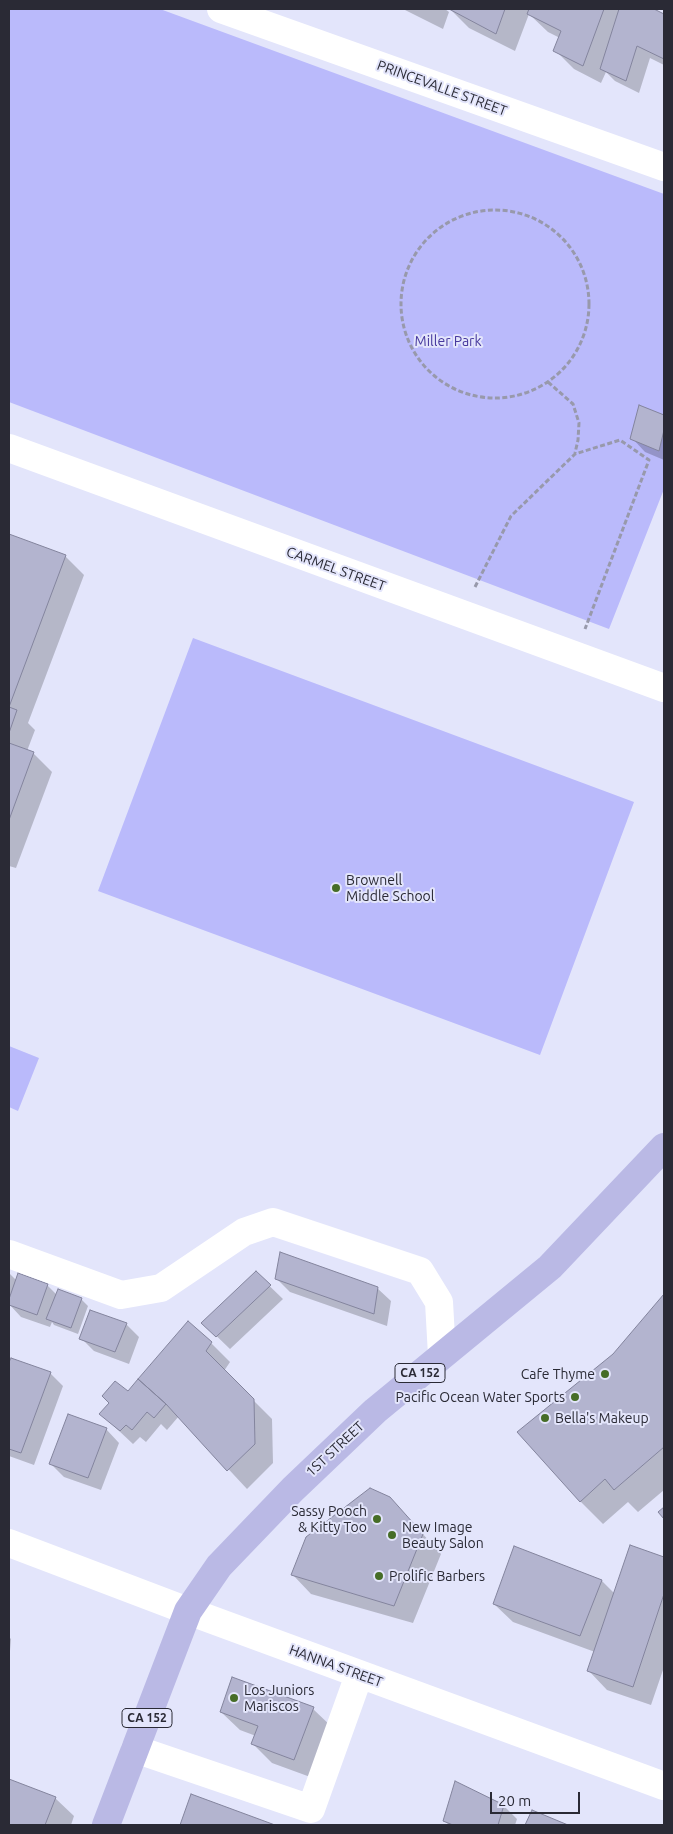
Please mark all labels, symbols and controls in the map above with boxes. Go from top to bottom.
street label: PRINCEVALLE STREET [375,57,509,119]
park label: Miller Park [415,333,481,349]
street label: CARMEL STREET [284,543,388,595]
place label: Brownell Middle School [346,872,434,904]
marker: Brownell Middle School [330,882,342,894]
road number: CA 152 [395,1364,445,1382]
place label: Cafe Thyme [521,1366,595,1382]
marker: Cafe Thyme [599,1368,611,1380]
place label: Pacific Ocean Water Sports [396,1389,565,1405]
marker: Pacific Ocean Water Sports [569,1391,581,1403]
place label: Bella's Makeup [555,1410,649,1426]
marker: Bella's Makeup [539,1412,551,1424]
street label: 1ST STREET [302,1418,368,1480]
place label: Sassy Pooch & Kitty Too [291,1503,367,1535]
marker: Sassy Pooch & Kitty Too [371,1513,383,1525]
place label: New Image Beauty Salon [402,1519,484,1551]
marker: New Image Beauty Salon [386,1529,398,1541]
place label: Prolific Barbers [389,1568,485,1584]
marker: Prolific Barbers [373,1570,385,1582]
street label: HANNA STREET [287,1641,385,1691]
place label: Los Juniors Mariscos [244,1682,314,1714]
marker: Los Juniors Mariscos [228,1692,240,1704]
road number: CA 152 [122,1709,172,1728]
scale bar [493,1782,583,1814]
text: 20 m [498,1792,531,1809]

